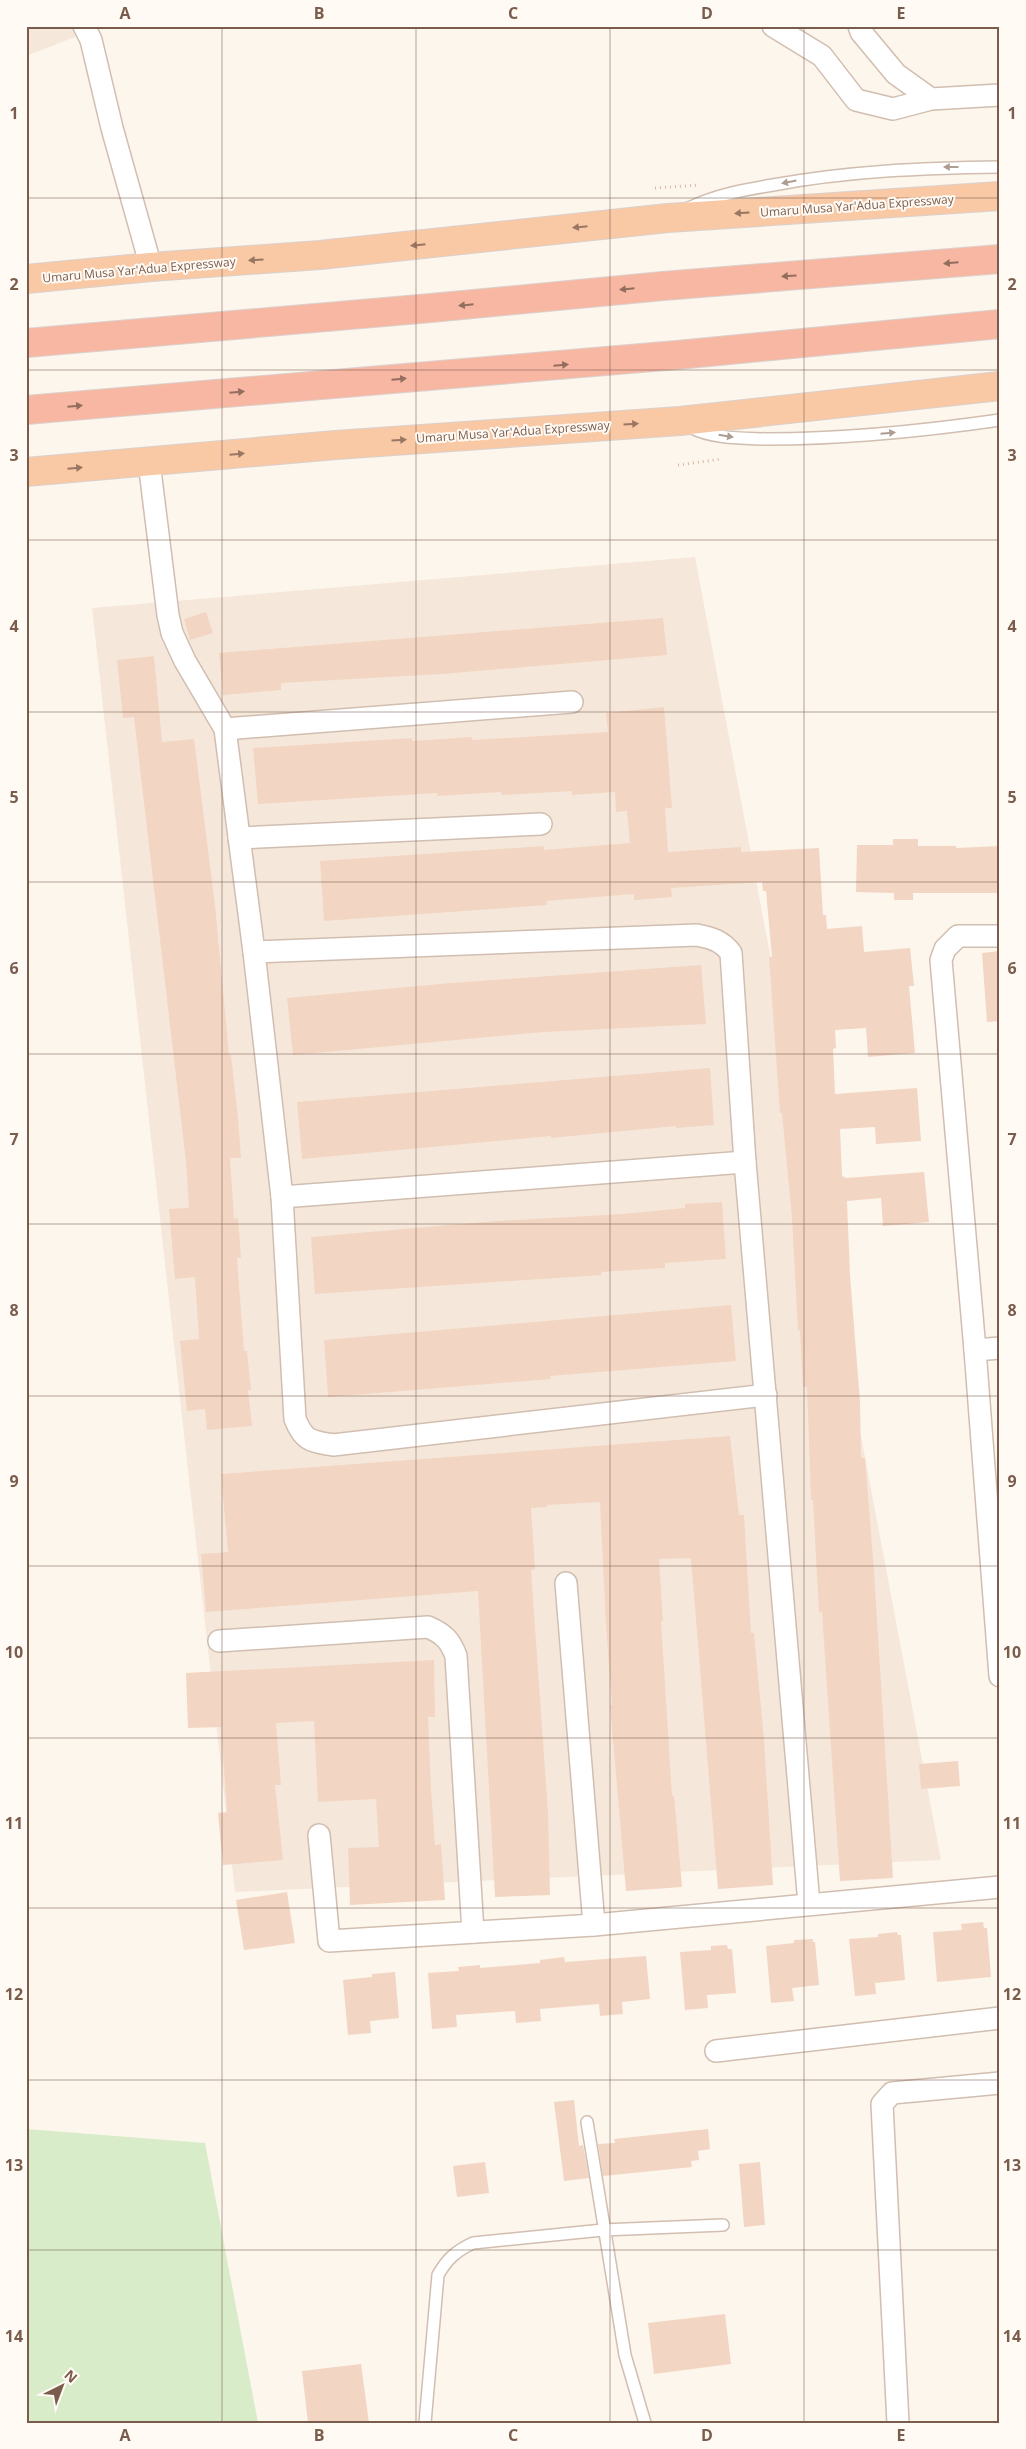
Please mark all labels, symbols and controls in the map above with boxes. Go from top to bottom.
text: A [119,2,131,24]
text: B [314,2,324,24]
text: C [508,2,518,24]
text: D [701,2,713,24]
text: E [897,2,906,24]
text: 1 [9,102,19,124]
text: 1 [1007,102,1017,124]
one-way arrow [943,163,959,171]
one-way arrow [781,178,797,186]
street label: Umaru Musa Yar'Adua Expressway [760,190,955,221]
one-way arrow [733,210,749,218]
one-way arrow [571,224,587,232]
one-way arrow [410,241,426,249]
street label: Umaru Musa Yar'Adua Expressway [42,252,237,286]
one-way arrow [248,256,264,264]
one-way arrow [943,259,959,267]
text: 2 [9,273,19,295]
one-way arrow [781,273,797,281]
text: 2 [1007,273,1017,295]
one-way arrow [619,286,635,294]
one-way arrow [457,301,473,309]
one-way arrow [553,360,569,368]
one-way arrow [391,375,407,383]
one-way arrow [229,388,245,396]
one-way arrow [67,402,83,410]
street label: Umaru Musa Yar'Adua Expressway [416,416,611,447]
one-way arrow [623,420,639,428]
one-way arrow [880,429,896,437]
one-way arrow [718,432,734,440]
one-way arrow [391,436,407,444]
text: 3 [9,444,19,466]
text: 3 [1007,444,1017,466]
one-way arrow [229,450,245,458]
one-way arrow [67,464,83,472]
text: 4 [9,615,19,637]
text: 4 [1007,615,1017,637]
text: 5 [9,786,19,808]
text: 5 [1007,786,1017,808]
text: 6 [9,957,19,979]
text: 6 [1007,957,1017,979]
text: 7 [9,1128,19,1150]
text: 7 [1007,1128,1017,1150]
text: 8 [9,1299,19,1321]
text: 8 [1007,1299,1017,1321]
text: 9 [9,1470,19,1492]
text: 9 [1007,1470,1017,1492]
text: 10 [5,1641,23,1663]
text: 10 [1003,1641,1021,1663]
text: 11 [5,1812,23,1834]
text: 11 [1003,1812,1021,1834]
text: 12 [5,1983,23,2005]
text: 12 [1003,1983,1021,2005]
text: 13 [5,2154,23,2176]
text: 13 [1003,2154,1021,2176]
text: 14 [5,2325,23,2347]
text: 14 [1003,2325,1021,2347]
north arrow [38,2362,88,2412]
text: N [60,2365,82,2387]
text: A [119,2424,131,2446]
text: B [314,2424,324,2446]
text: C [508,2424,518,2446]
text: D [701,2424,713,2446]
text: E [897,2424,906,2446]

